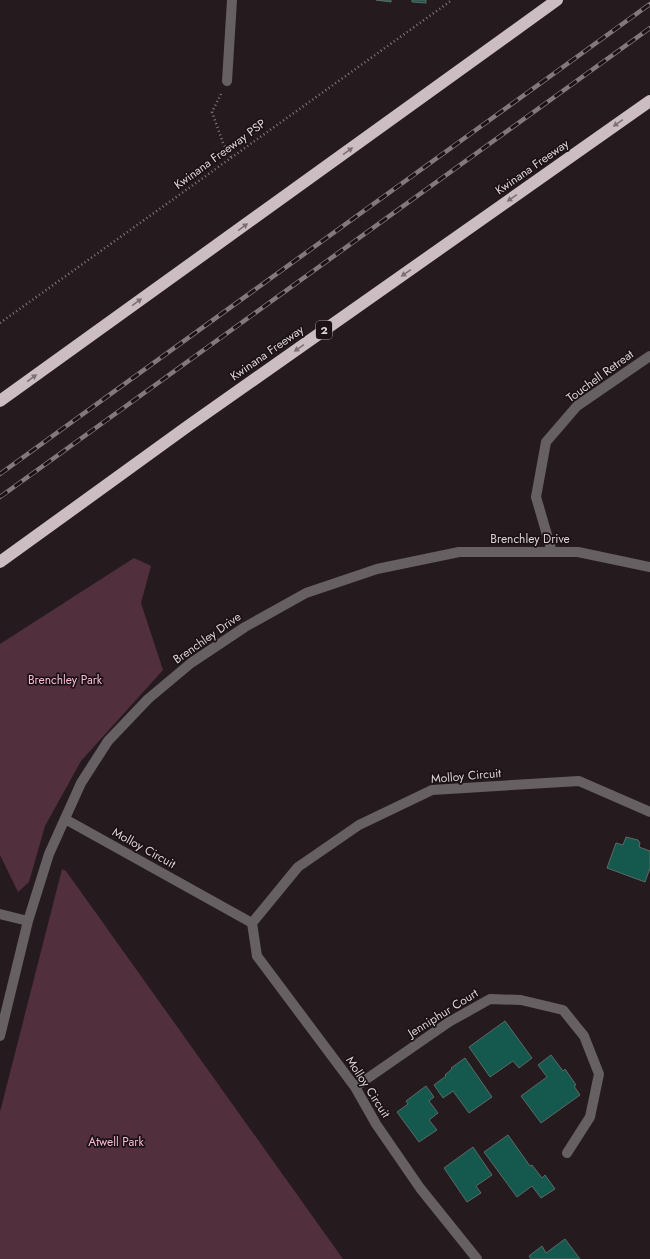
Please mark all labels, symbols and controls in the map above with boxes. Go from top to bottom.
street label: Kwinana Freeway PSP [170,114,270,193]
one-way arrow [613,119,623,127]
street label: Kwinana Freeway [492,134,573,199]
one-way arrow [343,147,354,155]
one-way arrow [507,194,517,202]
one-way arrow [238,223,248,231]
one-way arrow [400,269,411,277]
one-way arrow [132,298,143,306]
street label: Kwinana Freeway [227,320,308,385]
road number: 2 [316,321,332,339]
one-way arrow [294,344,305,352]
street label: Touchell Retreat [563,345,637,407]
one-way arrow [26,374,37,382]
street label: Brenchley Drive [490,530,570,548]
street label: Brenchley Drive [169,608,245,668]
park label: Brenchley Park [28,671,103,689]
street label: Molloy Circuit [430,764,502,788]
street label: Molloy Circuit [109,823,179,873]
street label: Jenniphur Court [403,984,482,1043]
street label: Molloy Circuit [341,1053,395,1122]
park label: Atwell Park [88,1133,144,1151]

